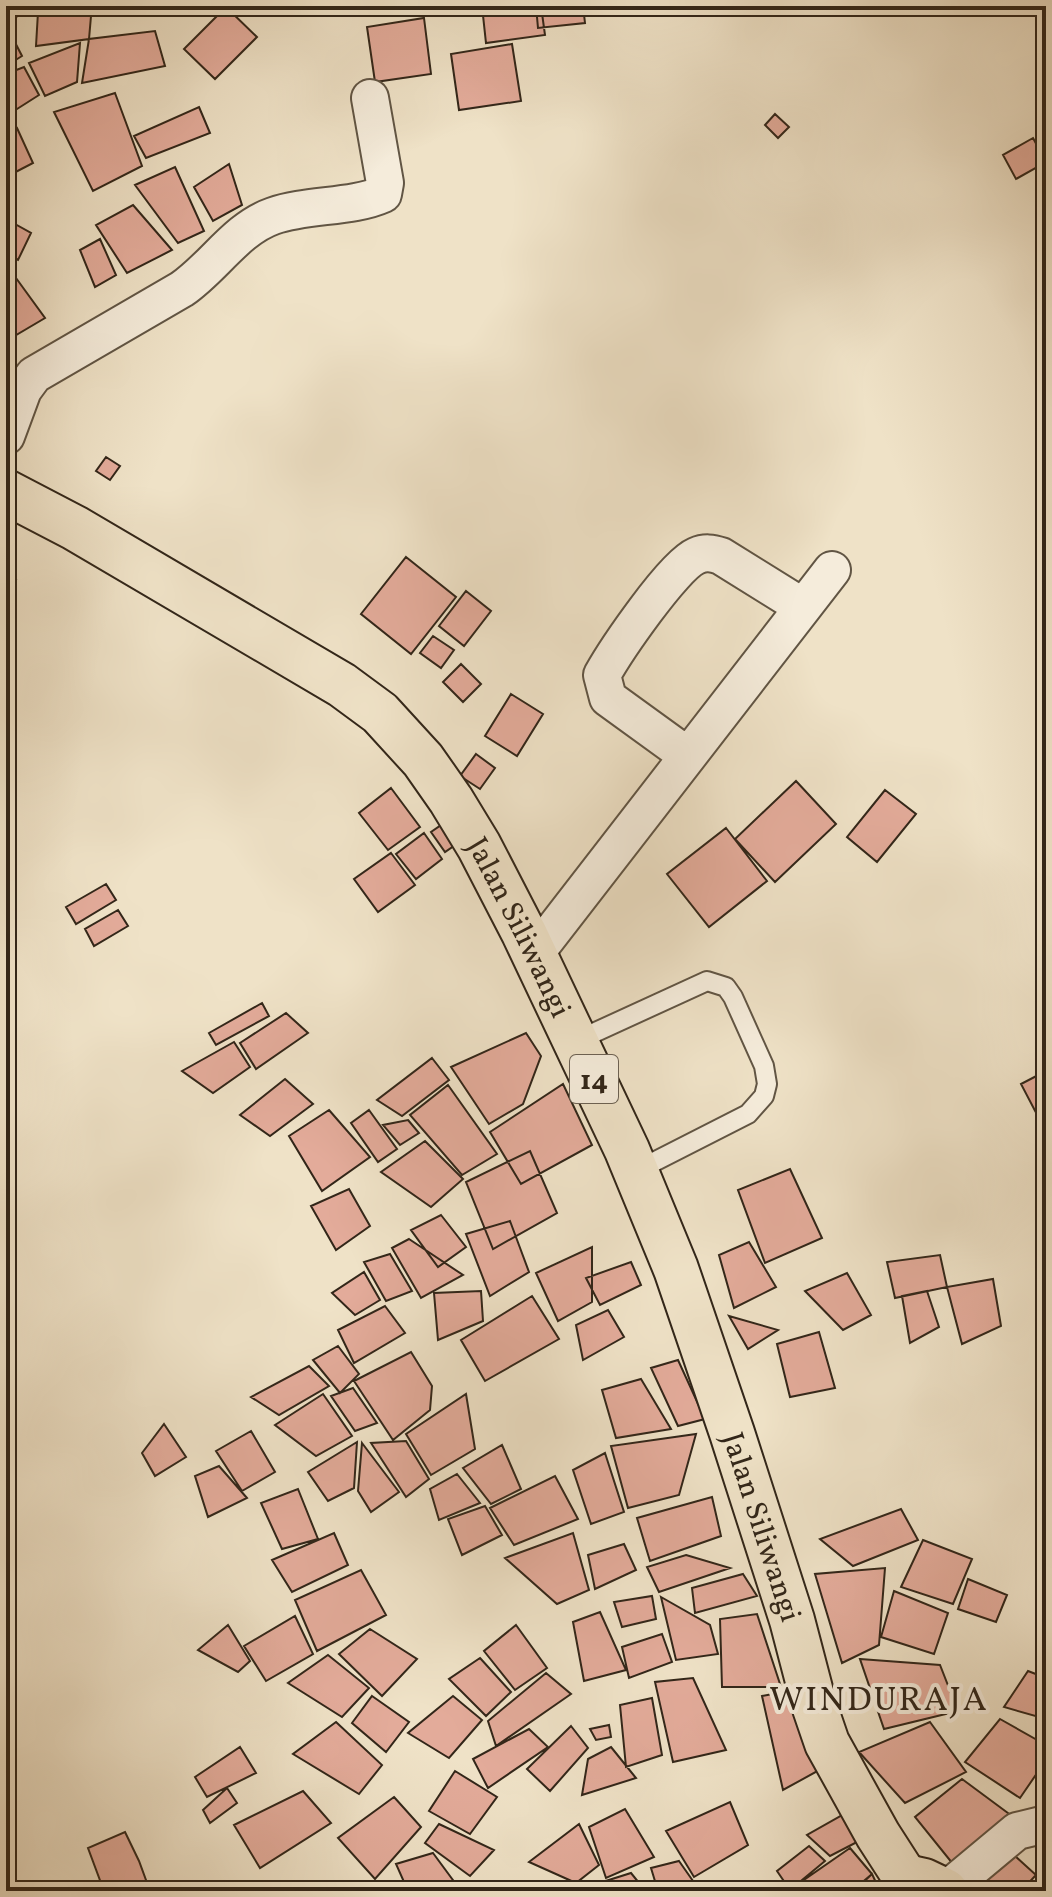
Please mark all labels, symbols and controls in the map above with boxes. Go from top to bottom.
street label: Jalan Siliwangi [455,830,580,1025]
road number: 14 [570,1055,618,1103]
street label: Jalan Siliwangi [710,1427,810,1628]
district label: WINDURAJA [769,1678,989,1725]

